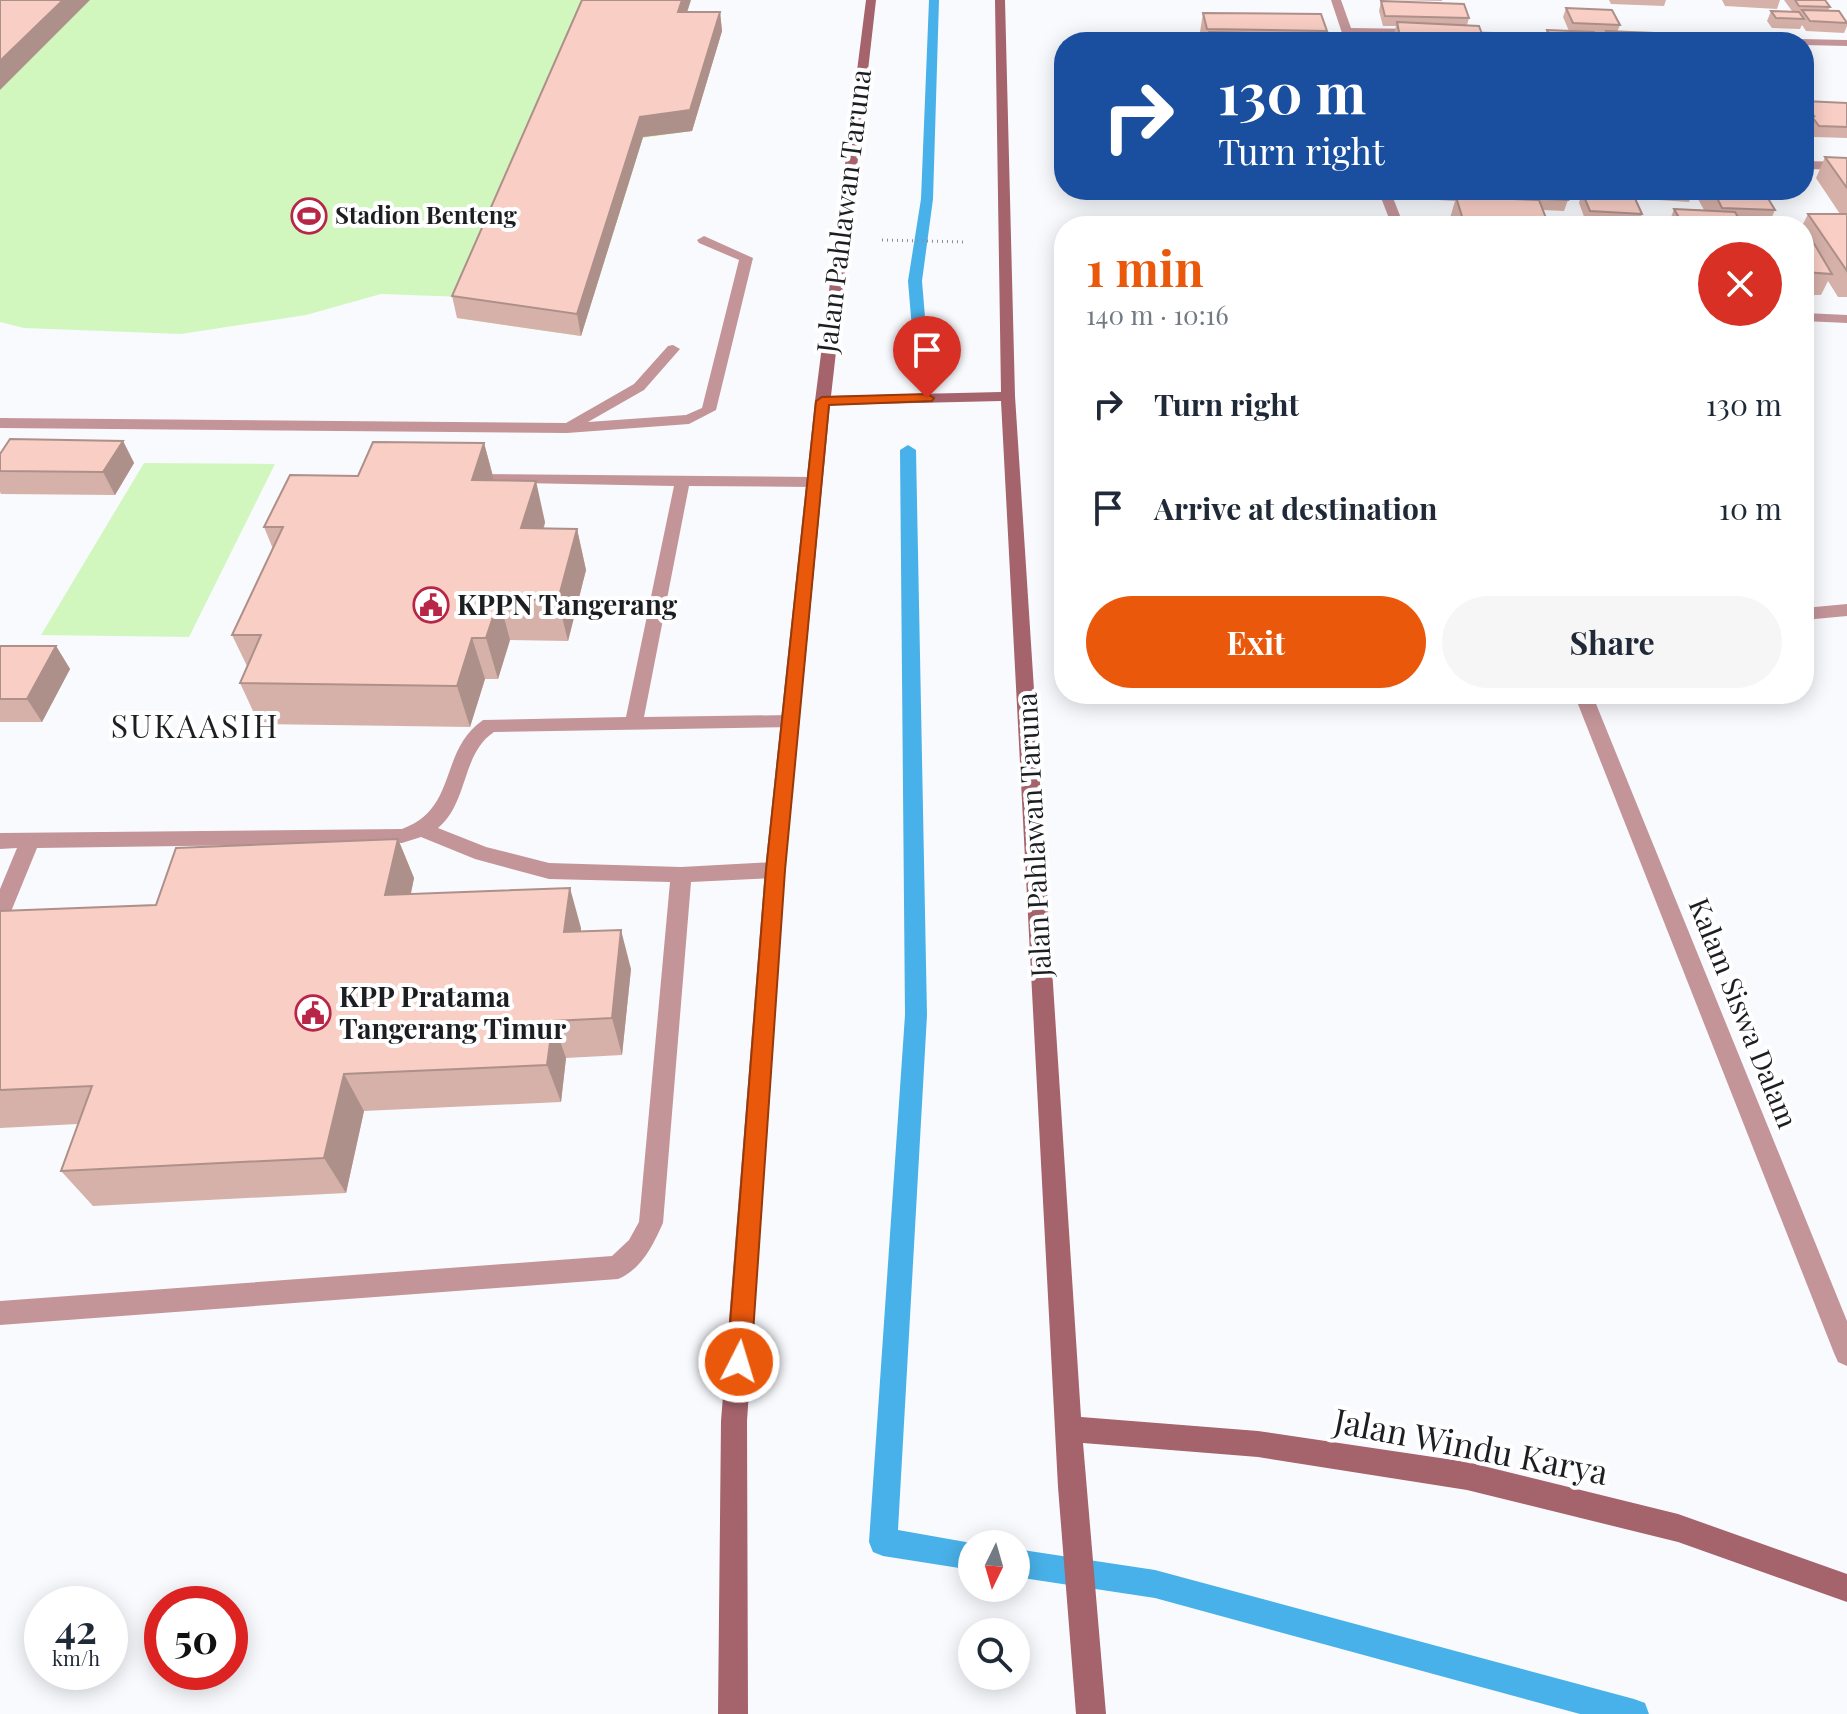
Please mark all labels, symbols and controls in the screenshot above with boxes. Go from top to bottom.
text: 130 m [1218,54,1366,129]
icon: right [1086,64,1190,168]
street label: Jalan Pahlawan Taruna [807,67,878,356]
text: Turn right [1218,126,1385,174]
sports icon: Stadion Benteng [290,197,328,235]
place label: Stadion Benteng [335,198,517,230]
text: 1 min [1086,235,1204,299]
button: close [1698,242,1782,326]
text: 140 m · 10:16 [1086,297,1229,332]
pin [893,316,961,398]
icon: arrive [905,328,949,372]
icon: right [1086,382,1130,426]
text: Turn right [1154,384,1299,424]
text: 130 m [1706,384,1782,424]
icon: arrive [1086,486,1130,530]
text: Arrive at destination [1154,488,1437,528]
text: 10 m [1719,488,1782,528]
place label: KPPN Tangerang [457,585,678,622]
public building icon: KPPN Tangerang [412,586,450,624]
button: Exit [1086,596,1426,688]
button: Share [1442,596,1782,688]
street label: Jalan Pahlawan Taruna [1007,692,1058,979]
district label: SUKAASIH [111,703,279,746]
street label: Kalam Siswa Dalam [1681,892,1807,1133]
place label: KPP Pratama Tangerang Timur [339,977,566,1046]
public building icon: KPP Pratama Tangerang Timur [294,994,332,1032]
position arrow [697,1320,781,1404]
street label: Jalan Windu Karya [1330,1396,1612,1494]
north arrow [958,1530,1030,1602]
map controls [958,1530,1030,1690]
speed limit sign: 50 [144,1586,248,1690]
text: 42 [55,1601,97,1654]
button: search [958,1618,1030,1690]
text: km/h [52,1644,100,1671]

